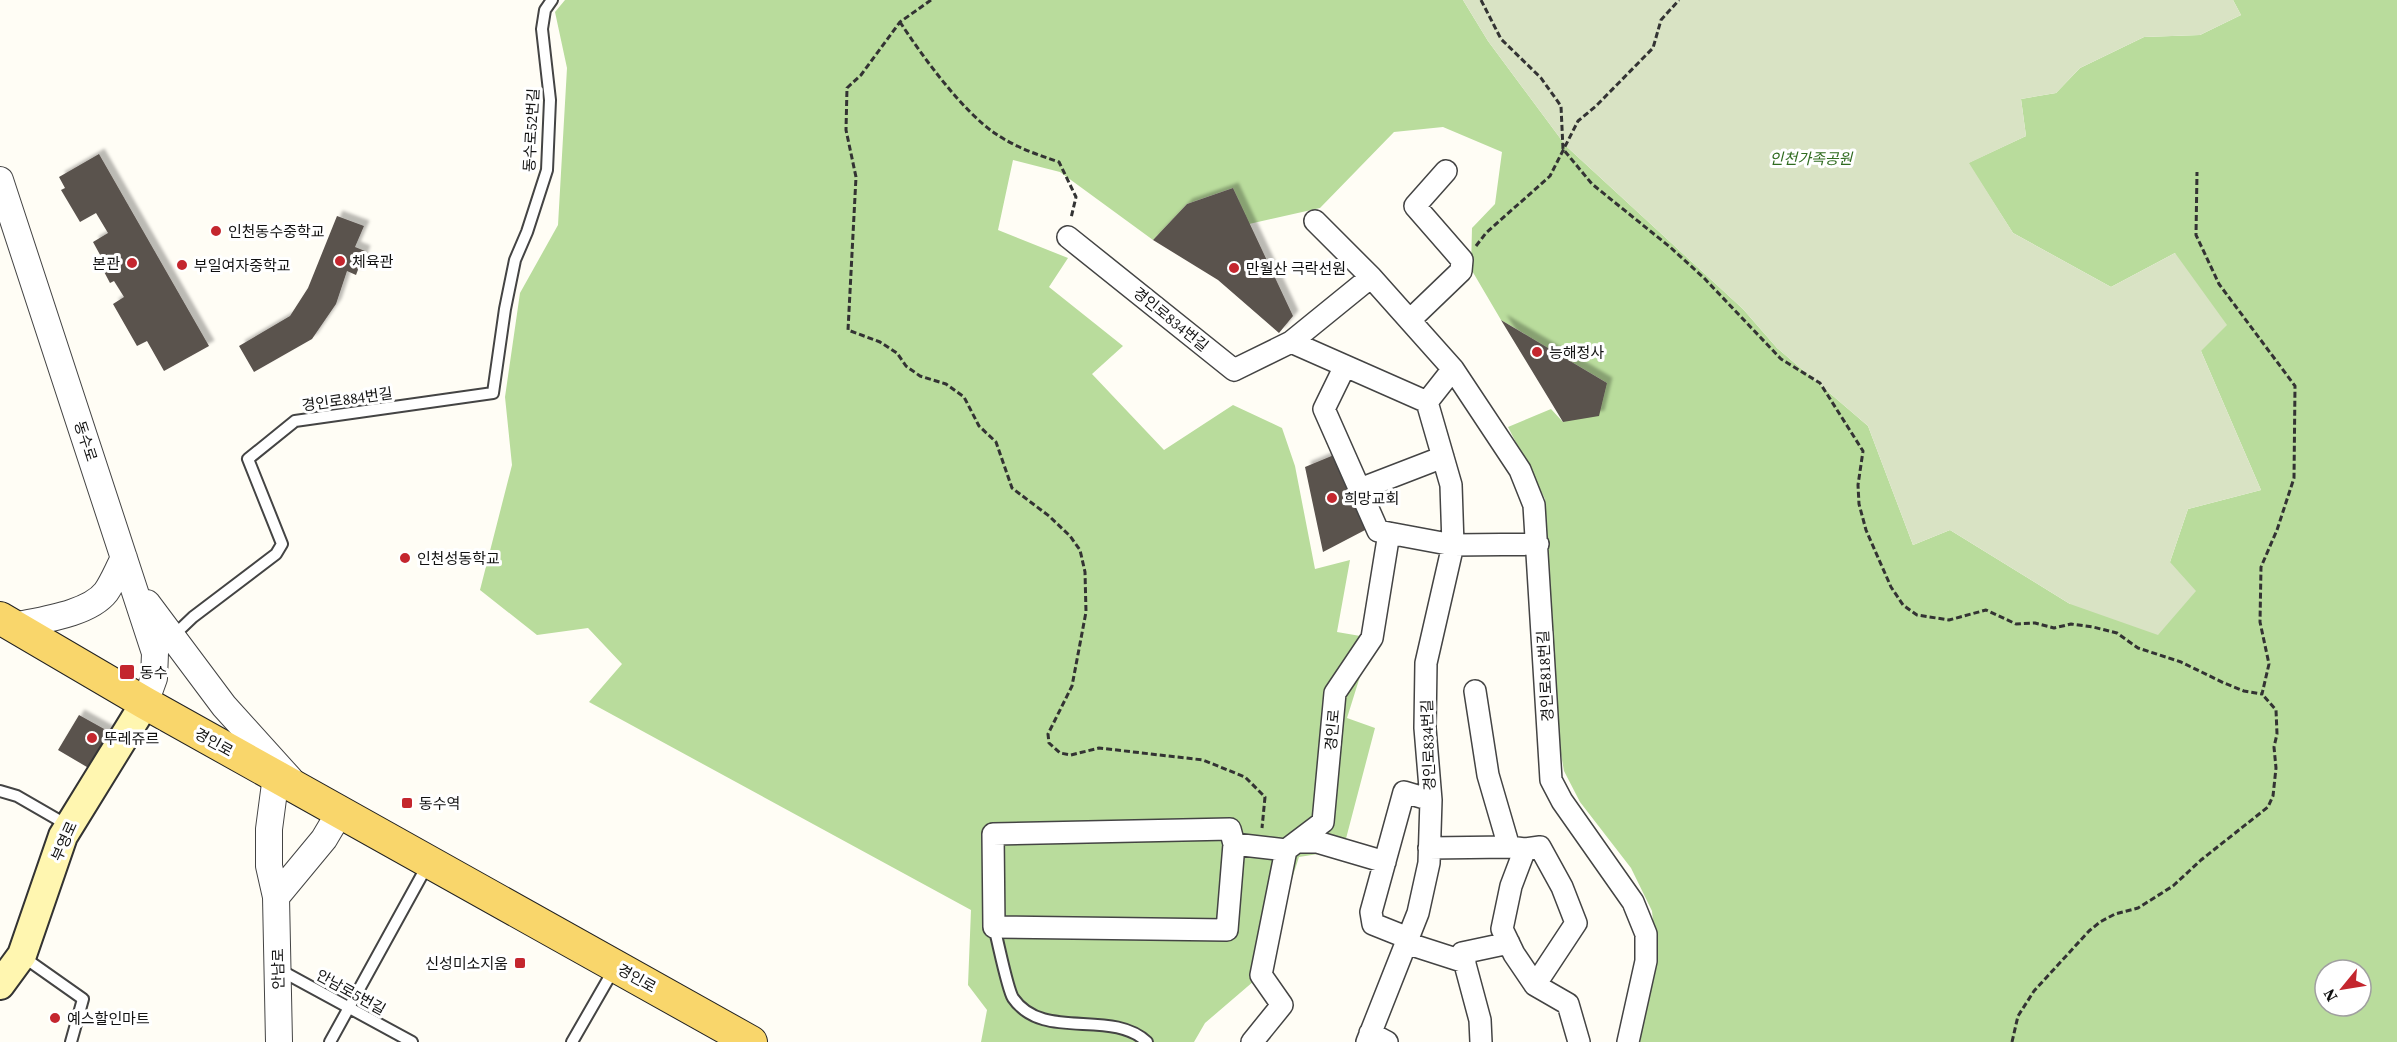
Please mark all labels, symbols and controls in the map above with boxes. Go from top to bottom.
street label: 동수로52번길 [518,88,544,172]
park label: 인천가족공원 [1770,148,1854,169]
place label: 인천동수중학교 [228,221,325,242]
marker: 인천동수중학교 [209,224,223,238]
place label: 체육관 [352,251,394,272]
place label: 본관 [92,253,120,274]
marker: 체육관 [333,254,347,268]
place label: 부일여자중학교 [194,255,291,276]
marker: 본관 [125,256,139,270]
marker: 부일여자중학교 [175,258,189,272]
place label: 만월산 극락선원 [1246,258,1346,279]
marker: 만월산 극락선원 [1227,261,1241,275]
street label: 경인로834번길 [1129,282,1213,356]
place label: 능해정사 [1549,342,1604,363]
marker: 능해정사 [1530,345,1544,359]
street label: 경인로884번길 [300,382,394,416]
street label: 동수로 [70,418,102,464]
place label: 희망교회 [1344,488,1399,509]
marker: 희망교회 [1325,491,1339,505]
place label: 인천성동학교 [417,548,500,569]
marker: 인천성동학교 [398,551,412,565]
street label: 경인로818번길 [1532,630,1558,722]
place label: 동수 [140,662,168,683]
marker: 동수 [118,663,136,681]
street label: 경인로834번길 [1416,699,1440,791]
street label: 경인로 [1320,708,1344,752]
street label: 경인로 [191,723,237,761]
place label: 뚜레쥬르 [104,728,159,749]
marker: 뚜레쥬르 [85,731,99,745]
place label: 동수역 [419,793,460,814]
marker: 동수역 [400,796,414,810]
street label: 부영로 [46,818,82,864]
street label: 안남로 [267,948,289,990]
place label: 신성미소지움 [425,953,508,974]
marker: 신성미소지움 [513,956,527,970]
north arrow [2313,958,2373,1018]
street label: 경인로 [614,959,660,997]
street label: 안남로5번길 [312,964,390,1020]
text: N [2317,985,2342,1006]
place label: 예스할인마트 [67,1008,150,1029]
marker: 예스할인마트 [48,1011,62,1025]

